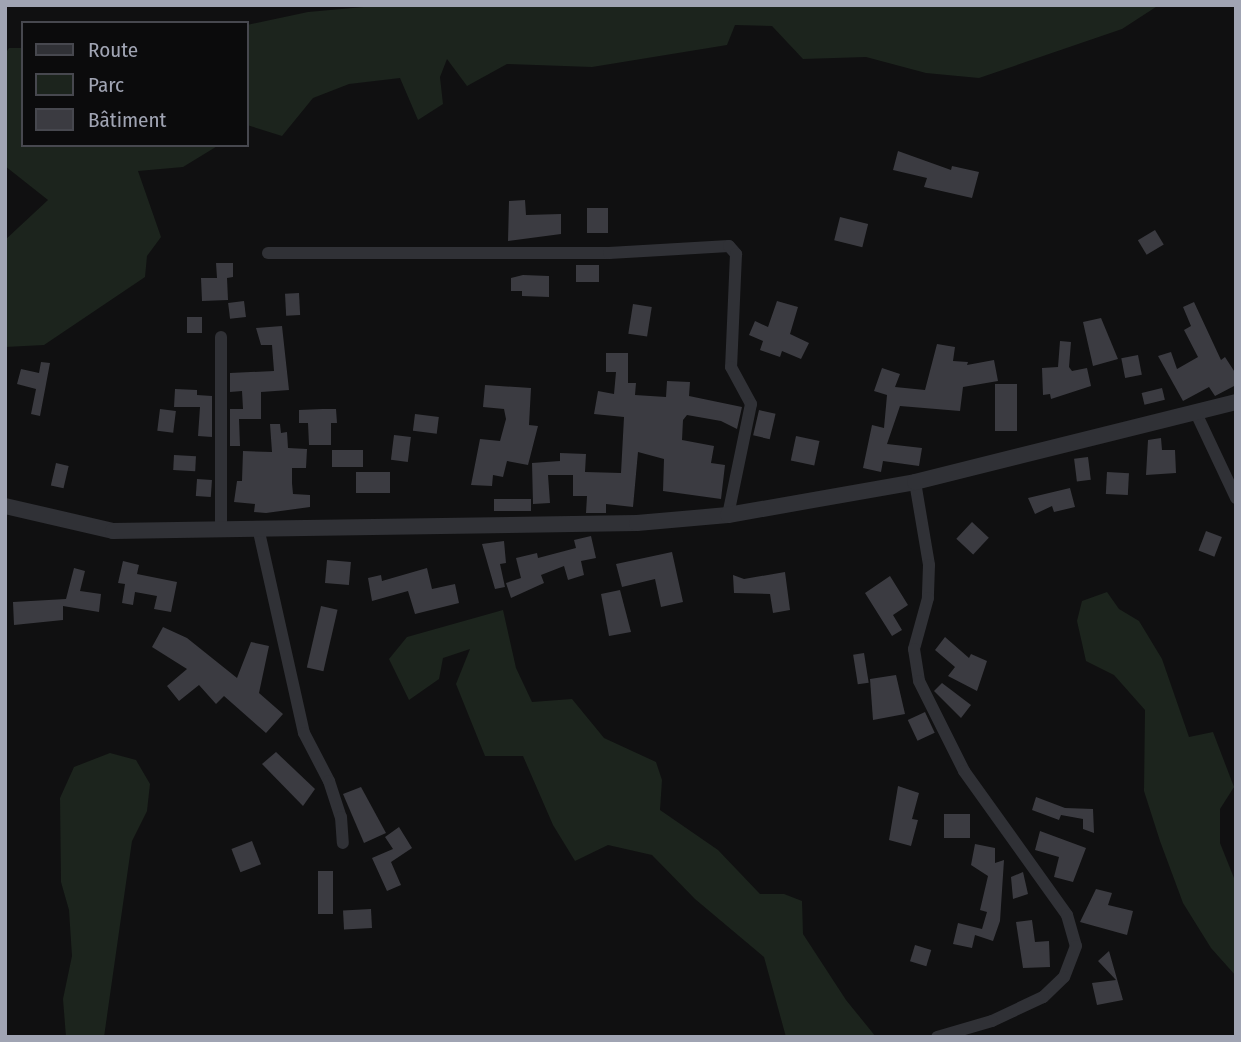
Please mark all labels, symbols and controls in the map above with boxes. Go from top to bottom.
legend [21,21,248,147]
text: Route [88,37,138,63]
text: Parc [88,72,124,98]
text: Bâtiment [88,107,166,133]

